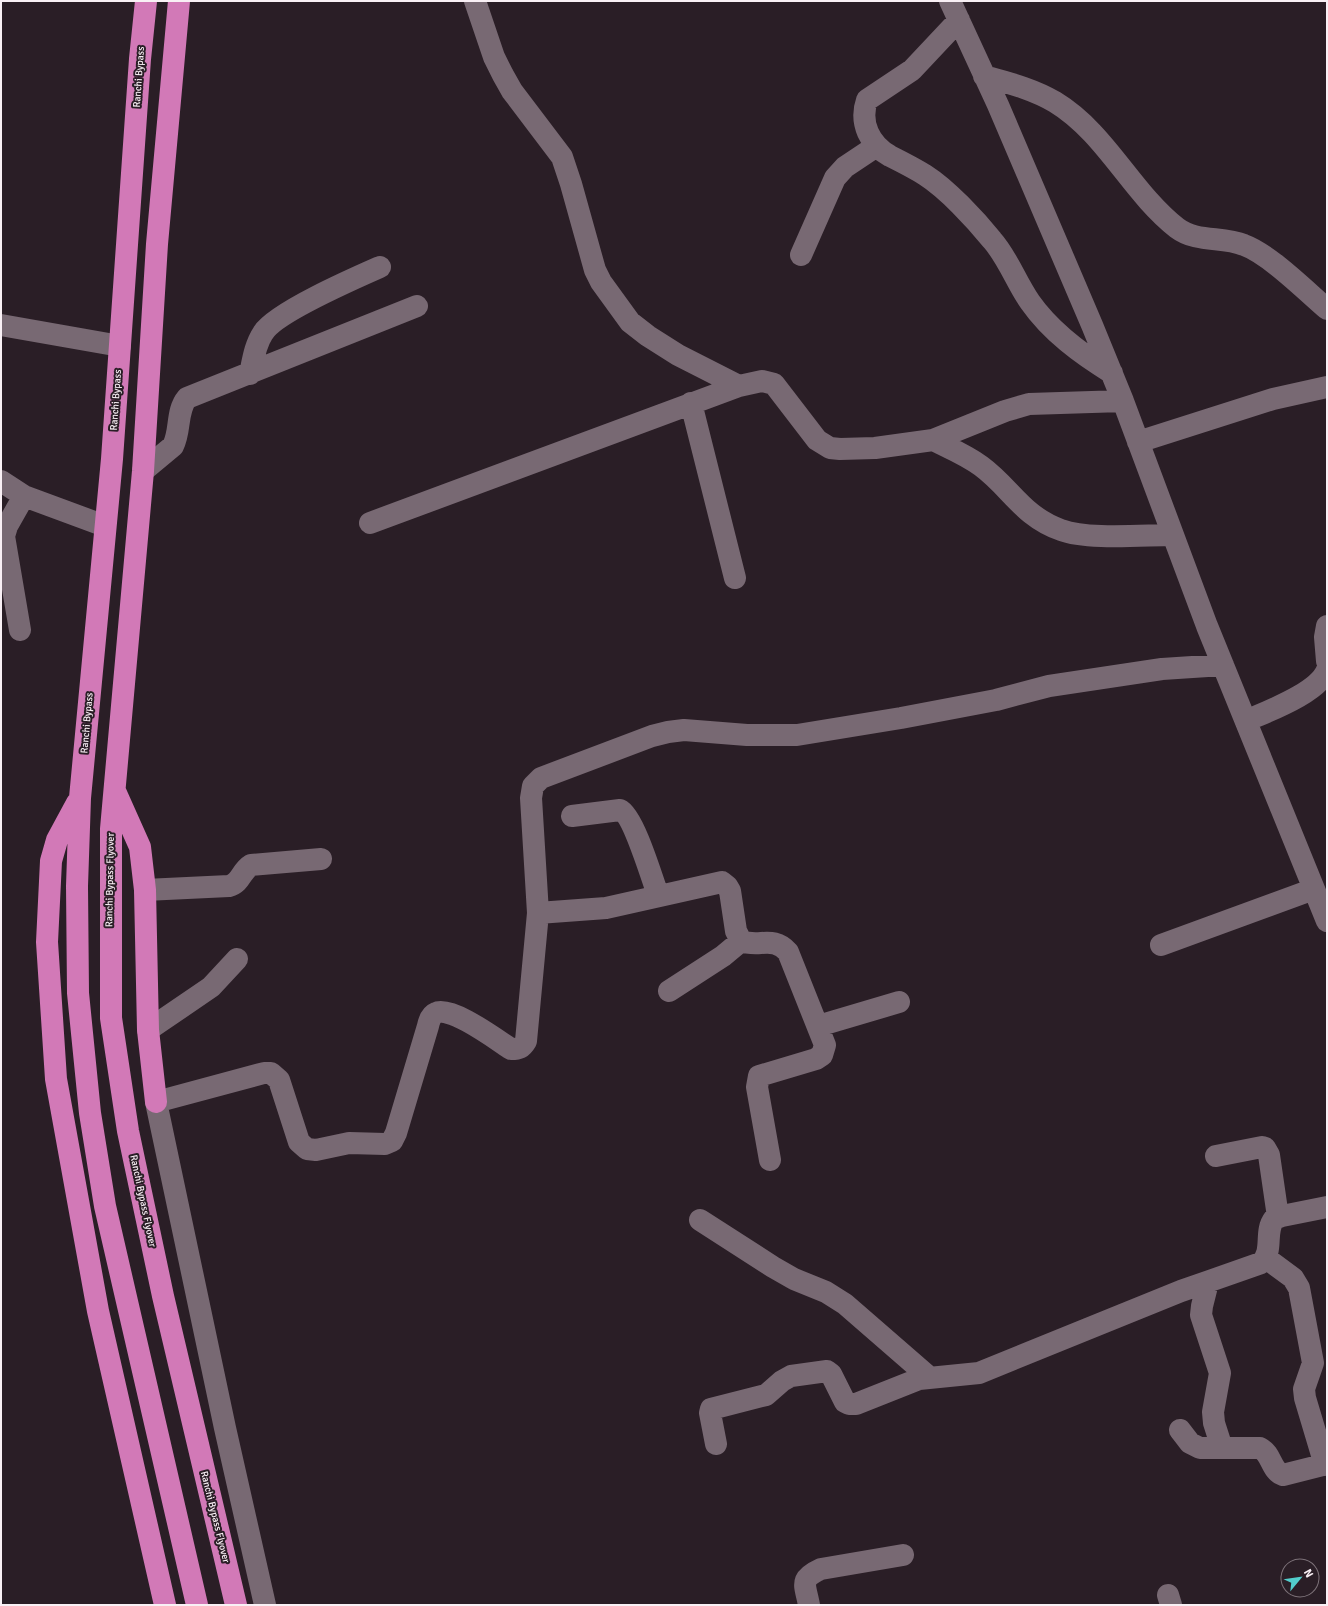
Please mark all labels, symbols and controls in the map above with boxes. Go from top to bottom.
street label: Ranchi Bypass [131,45,147,108]
street label: Ranchi Bypass [108,368,124,431]
street label: Ranchi Bypass [78,691,96,754]
street label: Ranchi Bypass Flyover [103,832,117,927]
street label: Ranchi Bypass Flyover [127,1154,159,1249]
street label: Ranchi Bypass Flyover [198,1470,232,1564]
north arrow [1280,1558,1320,1598]
text: N [1301,1567,1316,1580]

